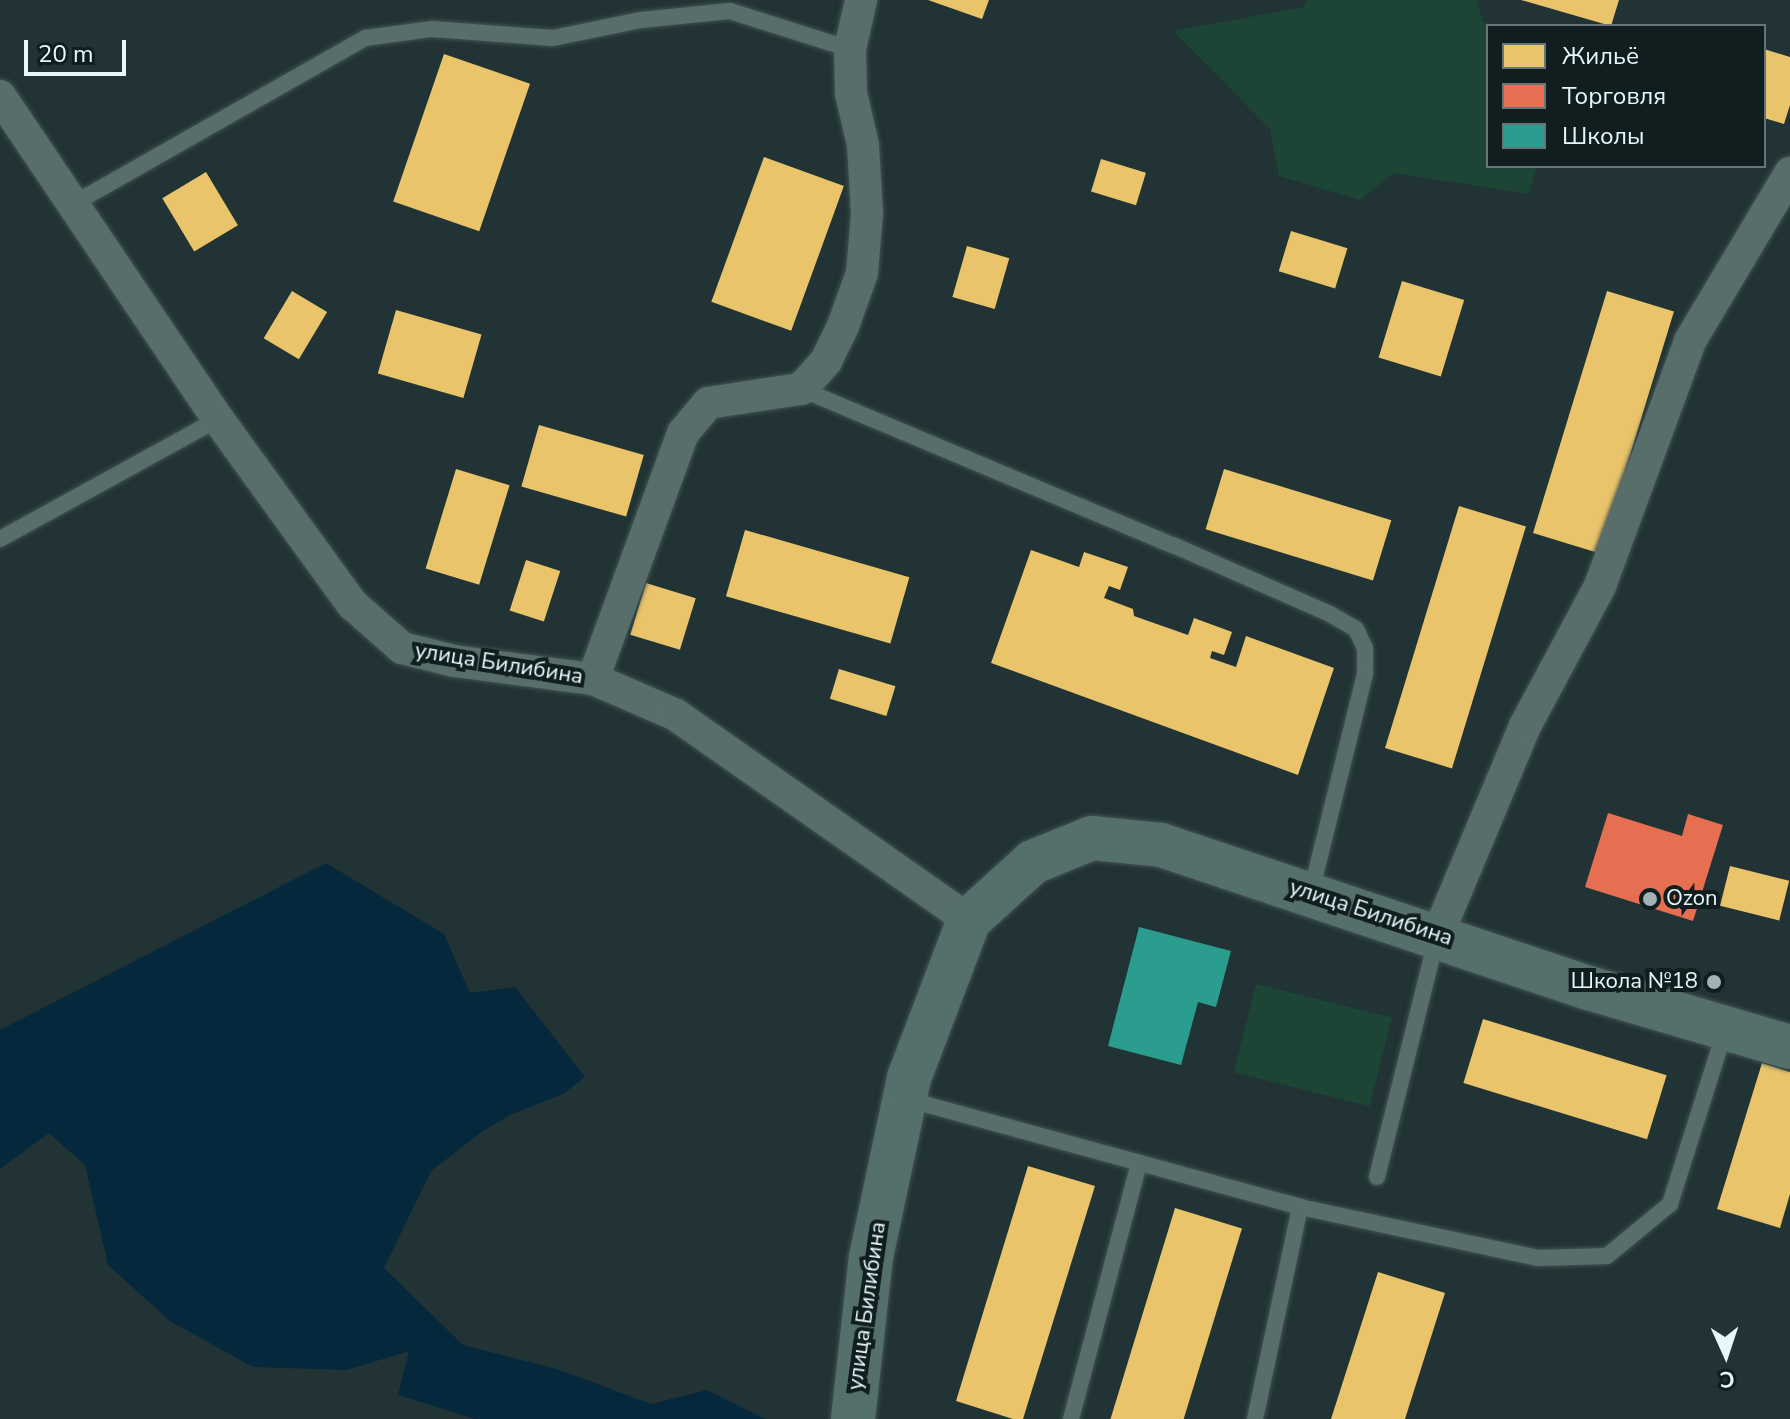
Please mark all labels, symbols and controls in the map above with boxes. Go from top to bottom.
scale bar [28,24,130,74]
legend [1486,24,1766,168]
text: 20 m [38,38,94,70]
text: Жильё [1562,40,1639,72]
text: Торговля [1562,80,1666,112]
text: Школы [1562,120,1645,152]
street label: улица Билибина [413,638,585,690]
street label: улица Билибина [1286,874,1456,952]
place label: Ozon [1666,886,1718,912]
marker: Ozon [1641,890,1659,908]
place label: Школа №18 [1571,969,1698,995]
marker: Школа №18 [1705,973,1723,991]
street label: улица Билибина [842,1220,892,1392]
north arrow [1686,1315,1766,1395]
text: С [1719,1364,1736,1394]

